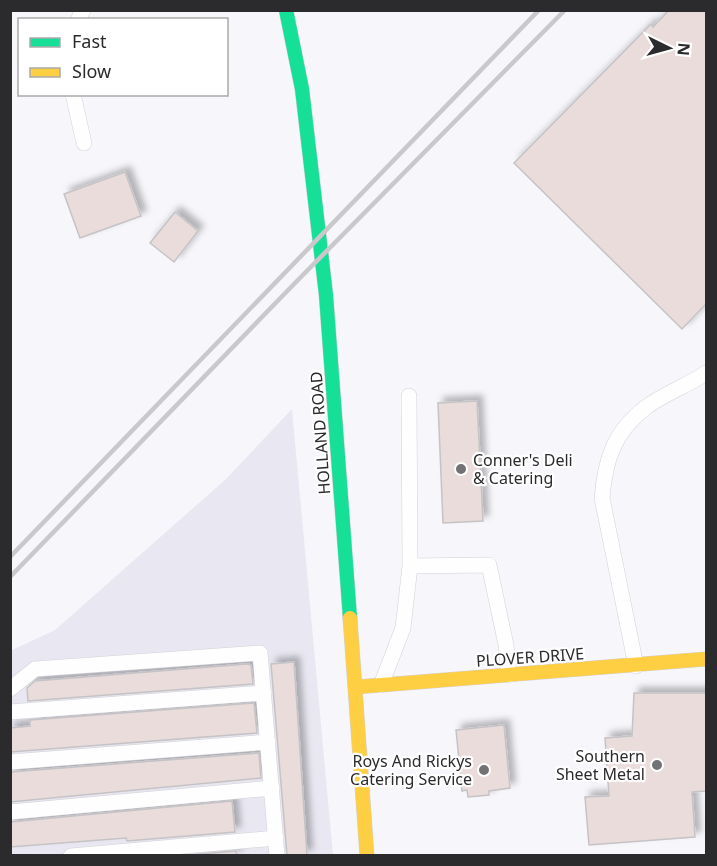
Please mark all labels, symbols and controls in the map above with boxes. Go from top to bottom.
legend [18,18,228,96]
north arrow [639,18,699,78]
text: Fast [72,29,107,53]
text: N [672,42,695,57]
text: Slow [72,59,111,83]
street label: HOLLAND ROAD [305,371,335,495]
place label: Conner's Deli & Catering [473,449,573,489]
marker: Conner's Deli & Catering [454,462,468,476]
street label: PLOVER DRIVE [475,642,585,672]
place label: Southern Sheet Metal [556,745,645,785]
place label: Roys And Rickys Catering Service [350,750,472,790]
marker: Southern Sheet Metal [650,758,664,772]
marker: Roys And Rickys Catering Service [477,763,491,777]

